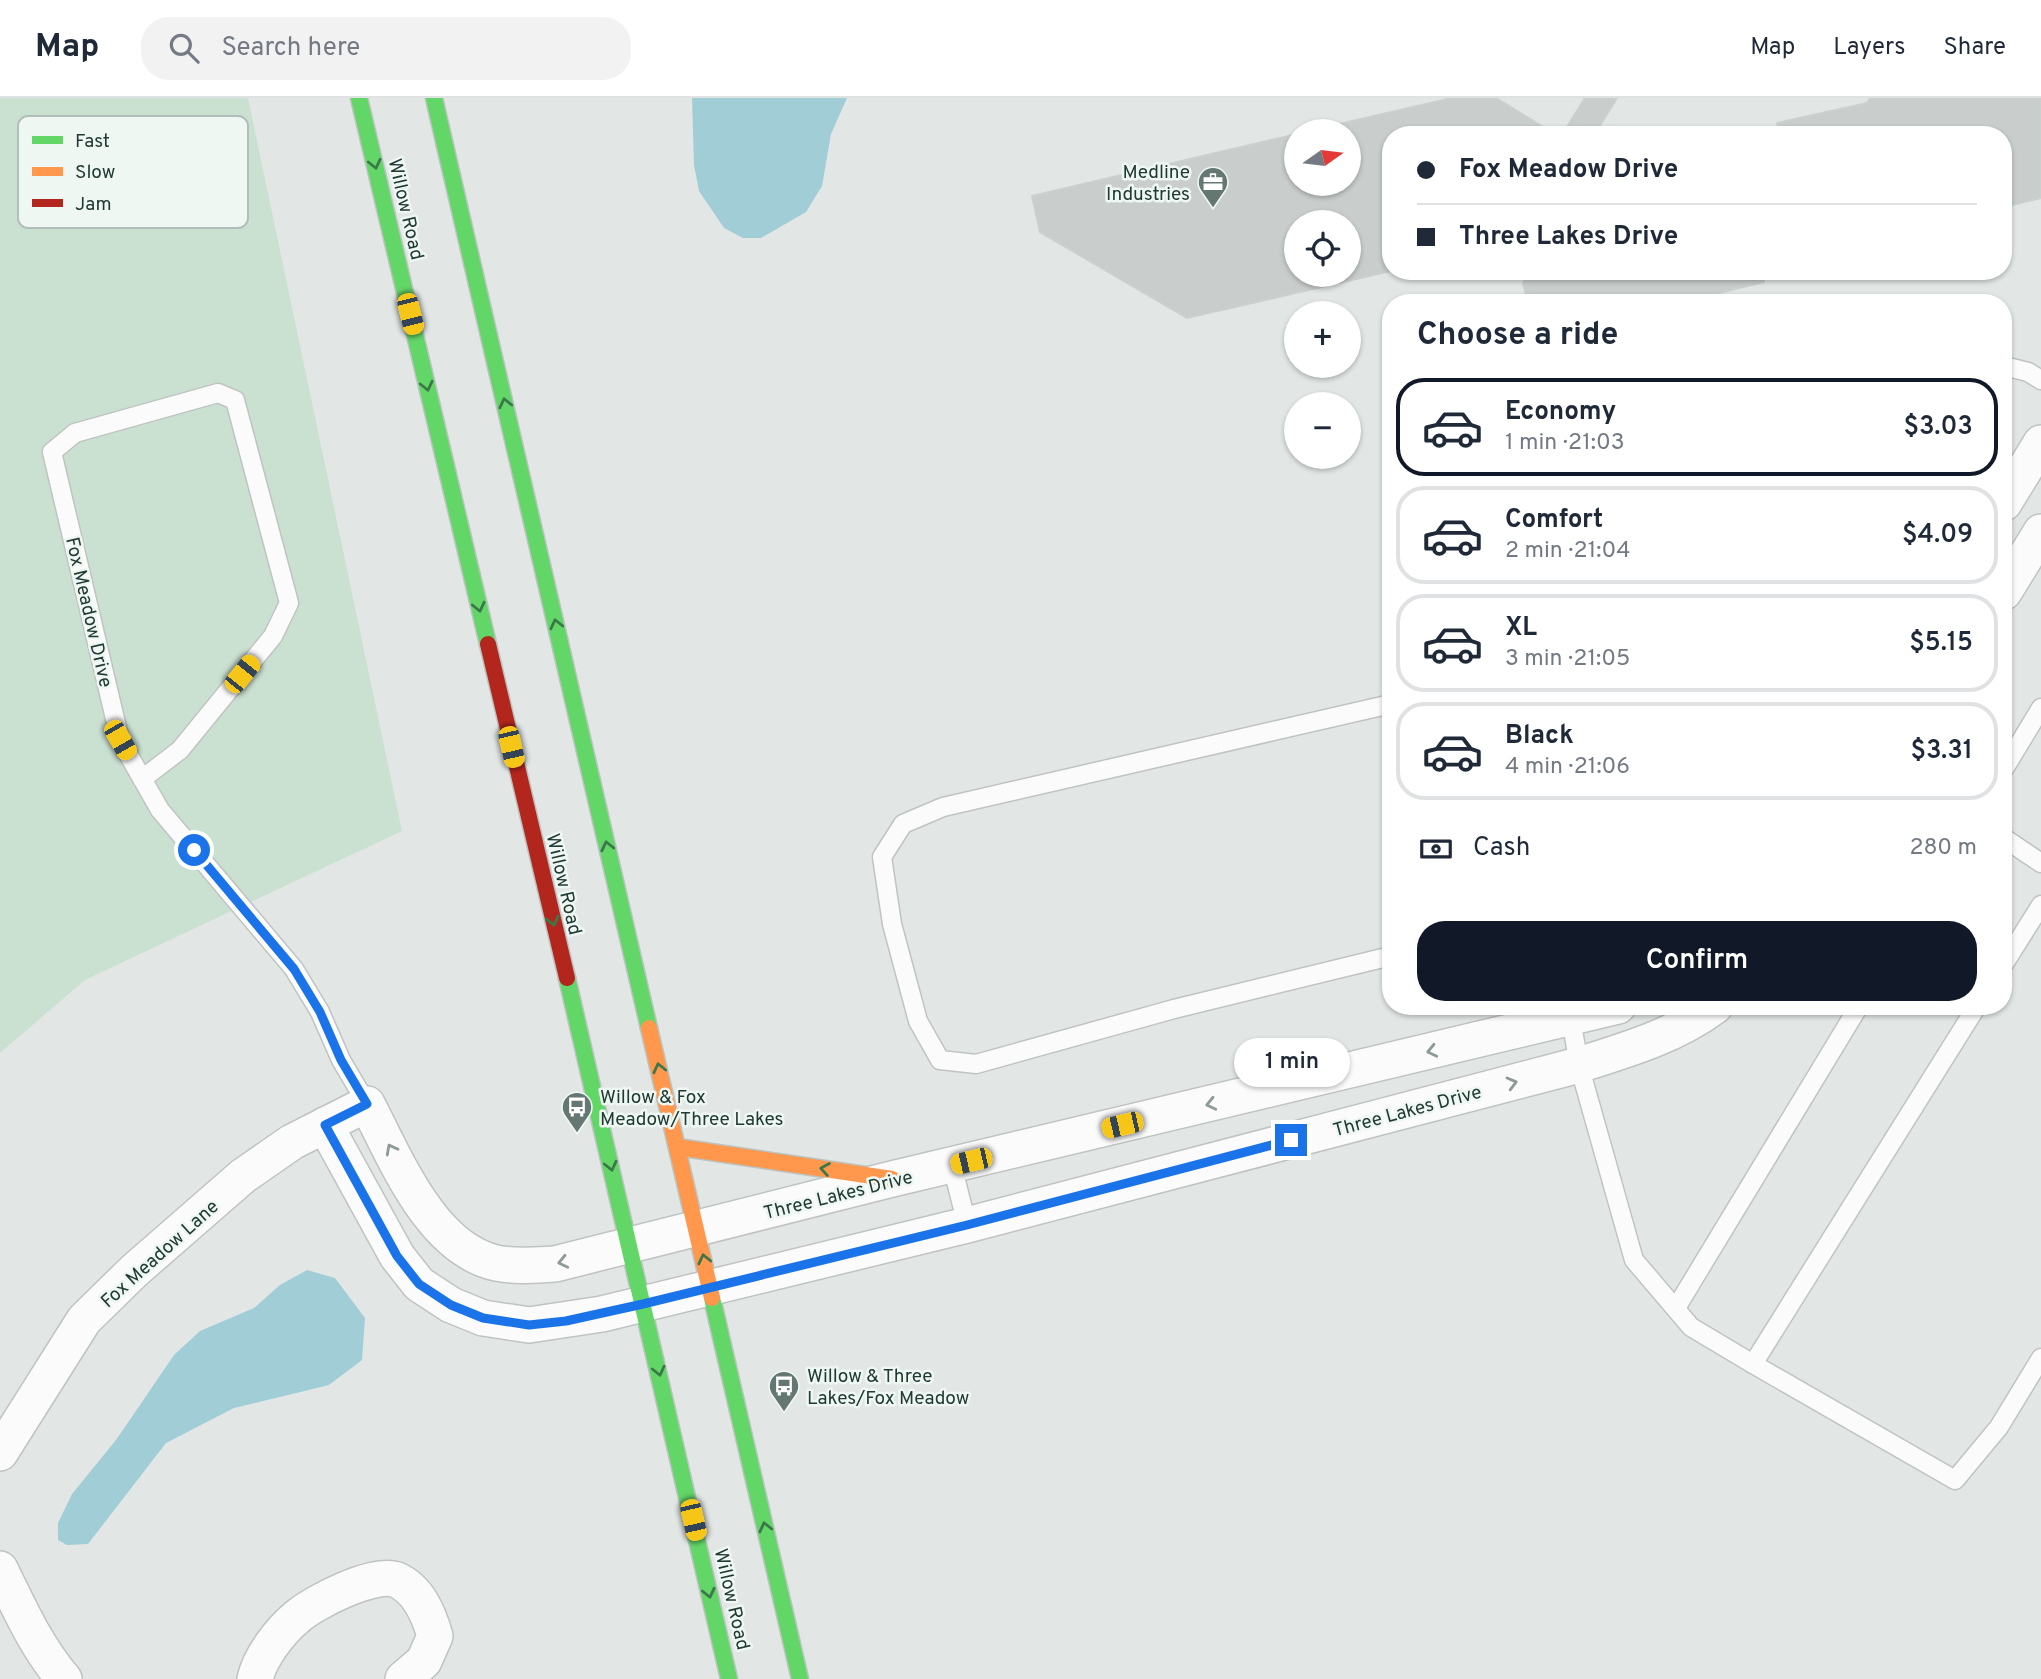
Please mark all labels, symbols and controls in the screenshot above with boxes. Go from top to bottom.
search box [141,17,631,80]
text: Map [35,27,99,69]
icon: search [165,29,203,67]
text: Search here [221,32,360,65]
text: Map [1750,33,1795,63]
text: Layers [1833,33,1905,63]
text: Share [1943,33,2006,63]
legend [18,116,248,228]
north arrow [1284,119,1362,196]
map controls [1284,119,1361,469]
text: Fast [75,130,110,154]
text: Fox Meadow Drive [1459,154,1678,187]
street label: Willow Road [382,156,428,262]
one-way arrow [367,158,381,170]
text: Slow [75,161,115,185]
place label: Medline Industries [1106,161,1190,207]
office icon: Medline Industries [1196,165,1230,209]
text: Jam [75,193,112,217]
button: locate [1284,210,1361,287]
text: Three Lakes Drive [1459,221,1678,254]
car [395,291,426,337]
button: + [1284,301,1361,378]
text: Choose a ride [1417,316,1618,356]
one-way arrow [418,380,433,392]
button: − [1284,392,1361,469]
icon: car [1421,396,1484,459]
text: Economy [1505,396,1616,429]
one-way arrow [499,397,513,409]
text: $3.03 [1904,411,1973,444]
text: 1 min · 21:03 [1505,429,1625,458]
icon: car [1421,504,1484,567]
text: Comfort [1505,504,1603,537]
text: $4.09 [1902,519,1973,552]
street label: Fox Meadow Drive [59,535,117,690]
text: 2 min · 21:04 [1505,537,1630,566]
one-way arrow [470,601,485,613]
icon: car [1421,612,1484,675]
text: XL [1505,612,1537,645]
one-way arrow [550,618,564,630]
text: $5.15 [1909,627,1973,660]
text: 3 min · 21:05 [1505,645,1630,674]
car [221,651,264,697]
car [101,717,140,763]
icon: car [1421,720,1484,783]
text: Black [1505,720,1574,753]
car [497,724,526,770]
text: $3.31 [1910,735,1973,768]
text: 4 min · 21:06 [1505,753,1630,782]
icon: cash [1417,830,1455,868]
street label: Willow Road [540,831,586,937]
text: Cash [1473,832,1530,865]
route start [178,834,210,866]
text: 280 m [1909,834,1977,863]
one-way arrow [601,840,616,852]
one-way arrow [544,915,559,927]
button: Confirm [1417,921,1977,1001]
callout: 1 min [1233,1038,1349,1088]
one-way arrow [1426,1043,1438,1057]
text: 1 min [1265,1048,1319,1077]
one-way arrow [653,1062,667,1074]
one-way arrow [1506,1077,1518,1091]
street label: Three Lakes Drive [1331,1081,1484,1143]
place label: Willow & Fox Meadow/Three Lakes [600,1086,783,1132]
bus stop icon: Willow & Fox Meadow/Three Lakes [560,1090,594,1134]
one-way arrow [1205,1096,1217,1110]
car [1100,1110,1145,1140]
route end [1275,1124,1307,1156]
one-way arrow [386,1144,399,1156]
car [949,1146,994,1176]
one-way arrow [603,1160,618,1172]
one-way arrow [819,1162,831,1177]
street label: Three Lakes Drive [761,1166,915,1226]
street label: Fox Meadow Lane [96,1195,224,1314]
one-way arrow [557,1253,569,1268]
one-way arrow [697,1253,712,1265]
one-way arrow [651,1365,665,1377]
place label: Willow & Three Lakes/Fox Meadow [807,1365,969,1411]
bus stop icon: Willow & Three Lakes/Fox Meadow [767,1369,801,1413]
car [679,1497,708,1543]
one-way arrow [759,1521,774,1533]
street label: Willow Road [708,1546,754,1652]
one-way arrow [701,1587,716,1599]

